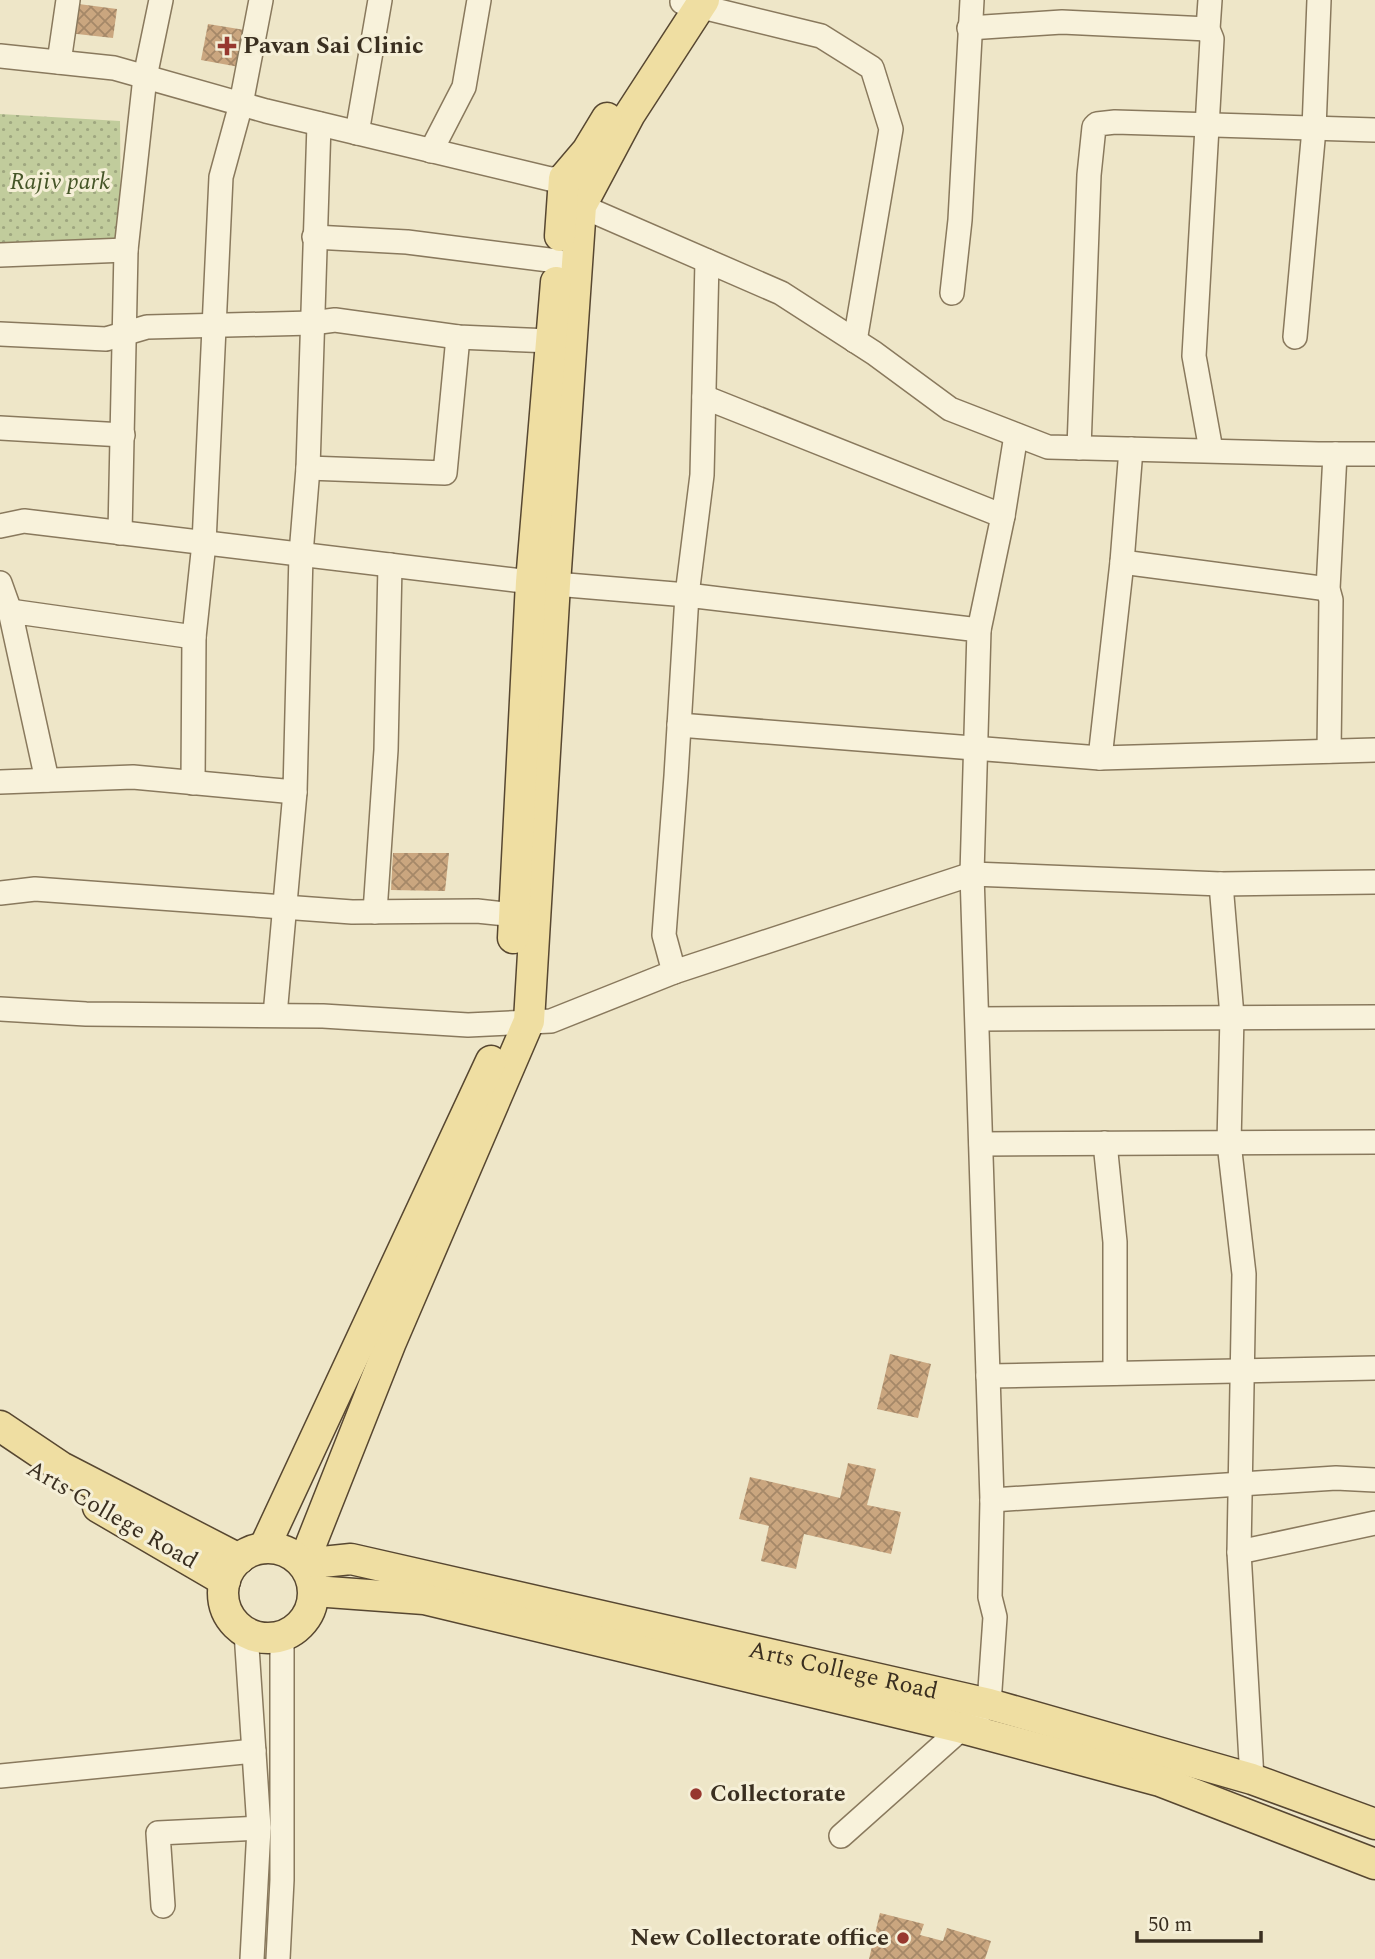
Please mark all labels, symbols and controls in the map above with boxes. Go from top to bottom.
place label: Pavan Sai Clinic [243,28,424,64]
marker: Pavan Sai Clinic [217,36,237,56]
park label: Rajiv park [10,164,110,200]
street label: Arts College Road [19,1451,205,1579]
street label: Arts College Road [745,1632,941,1710]
place label: Collectorate [710,1776,846,1812]
marker: Collectorate [688,1786,704,1802]
scale bar [1137,1899,1261,1943]
text: 50 m [1148,1909,1192,1941]
place label: New Collectorate office [630,1920,889,1956]
marker: New Collectorate office [895,1930,911,1946]

